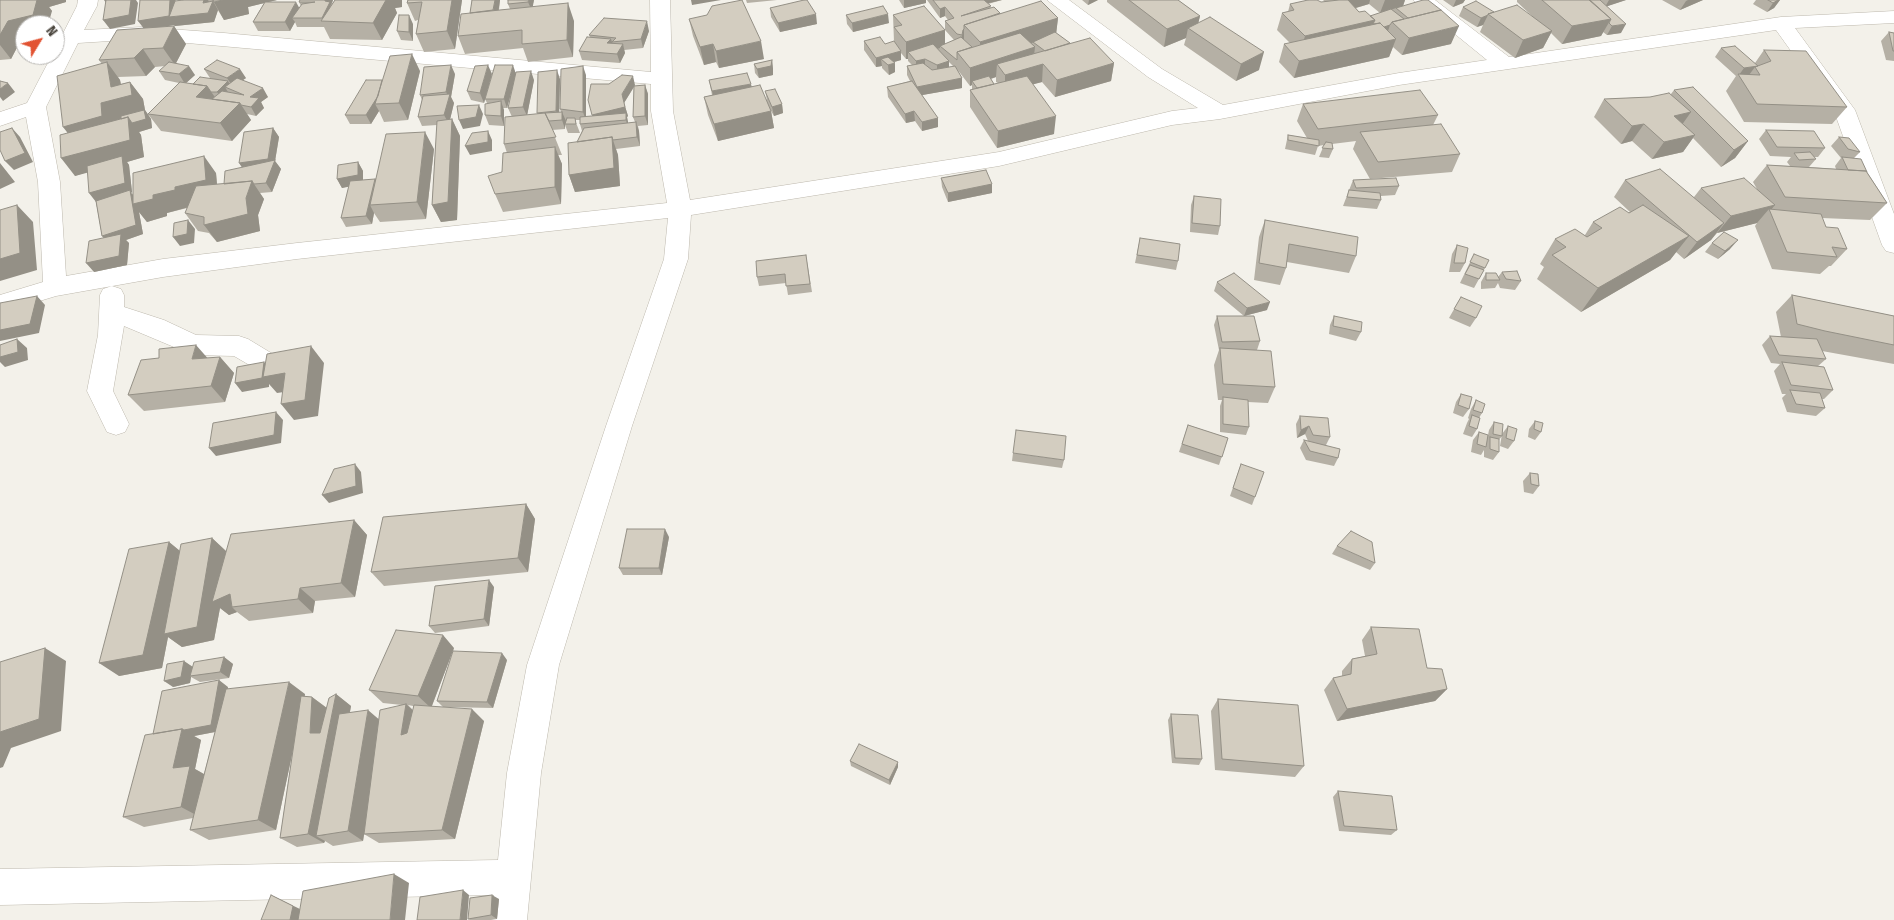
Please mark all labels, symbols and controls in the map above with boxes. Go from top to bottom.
north arrow [15,15,65,65]
text: N [42,23,61,40]

